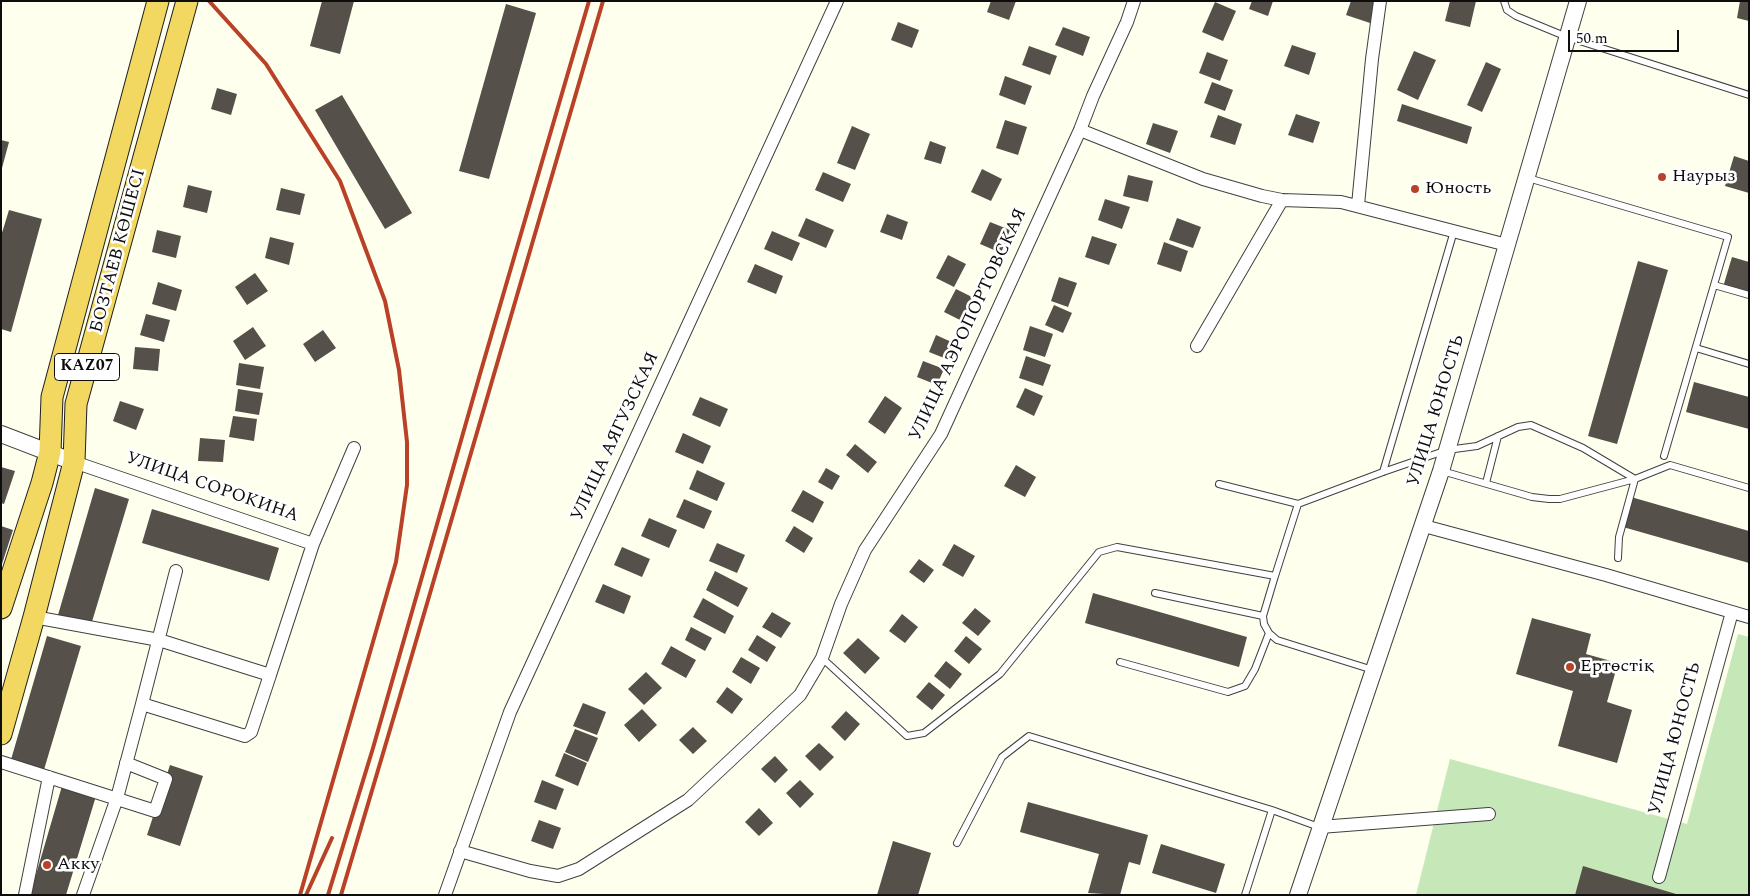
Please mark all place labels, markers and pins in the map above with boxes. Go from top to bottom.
place label: Наурыз [1672,166,1735,188]
marker: Наурыз [1656,171,1668,183]
place label: Юность [1425,178,1491,200]
marker: Юность [1409,183,1421,195]
place label: Ертөстіқ [1580,656,1654,678]
marker: Ертөстіқ [1564,661,1576,673]
place label: Акку [57,854,99,876]
marker: Акку [41,859,53,871]

